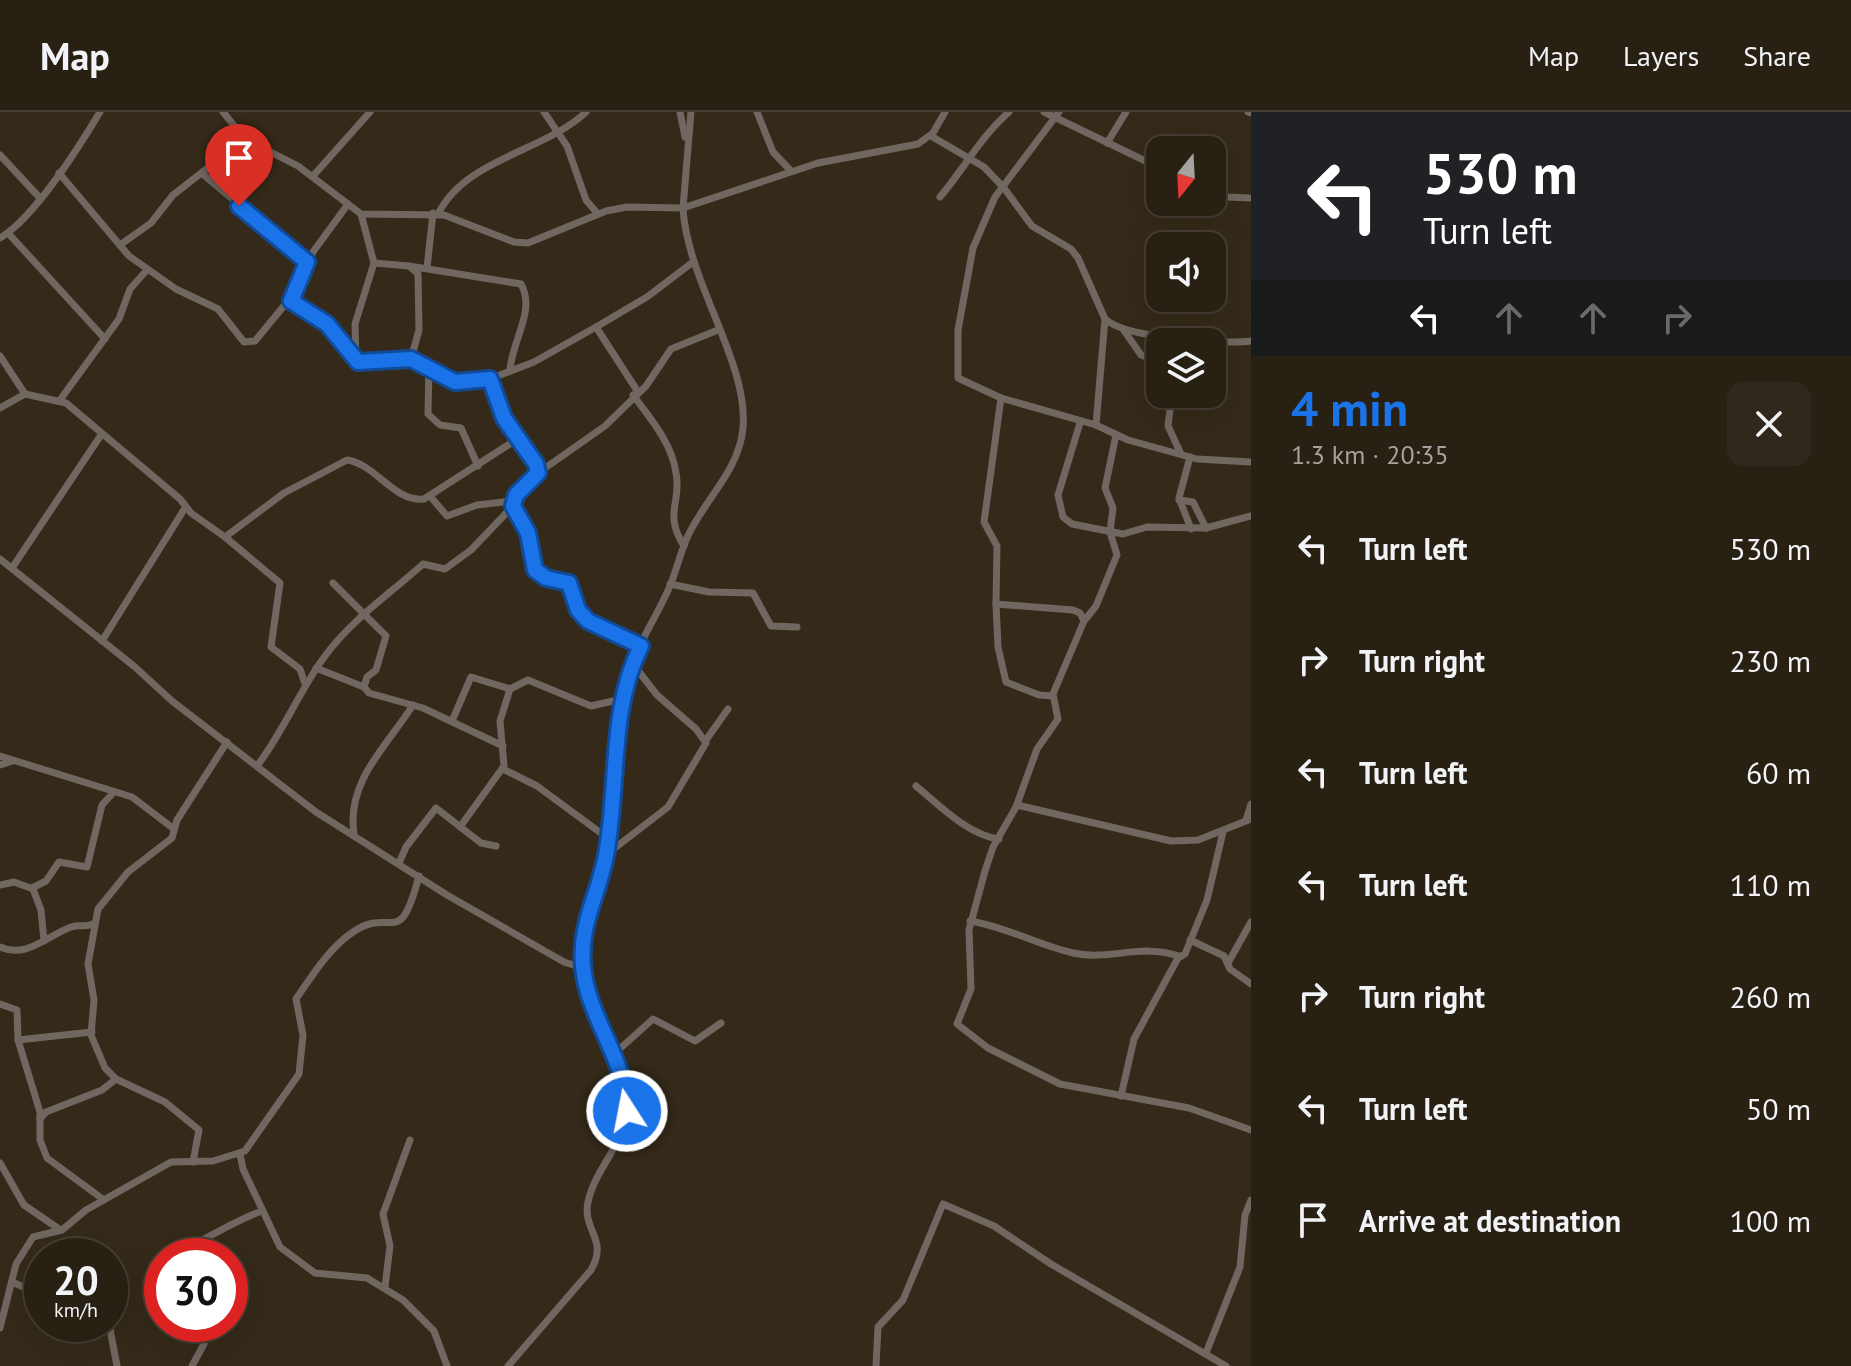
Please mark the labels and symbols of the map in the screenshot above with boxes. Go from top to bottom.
pin [205,124,273,206]
north arrow [1146,136,1226,216]
position arrow [585,1069,669,1153]
speed limit sign: 30 [144,1238,248,1342]

